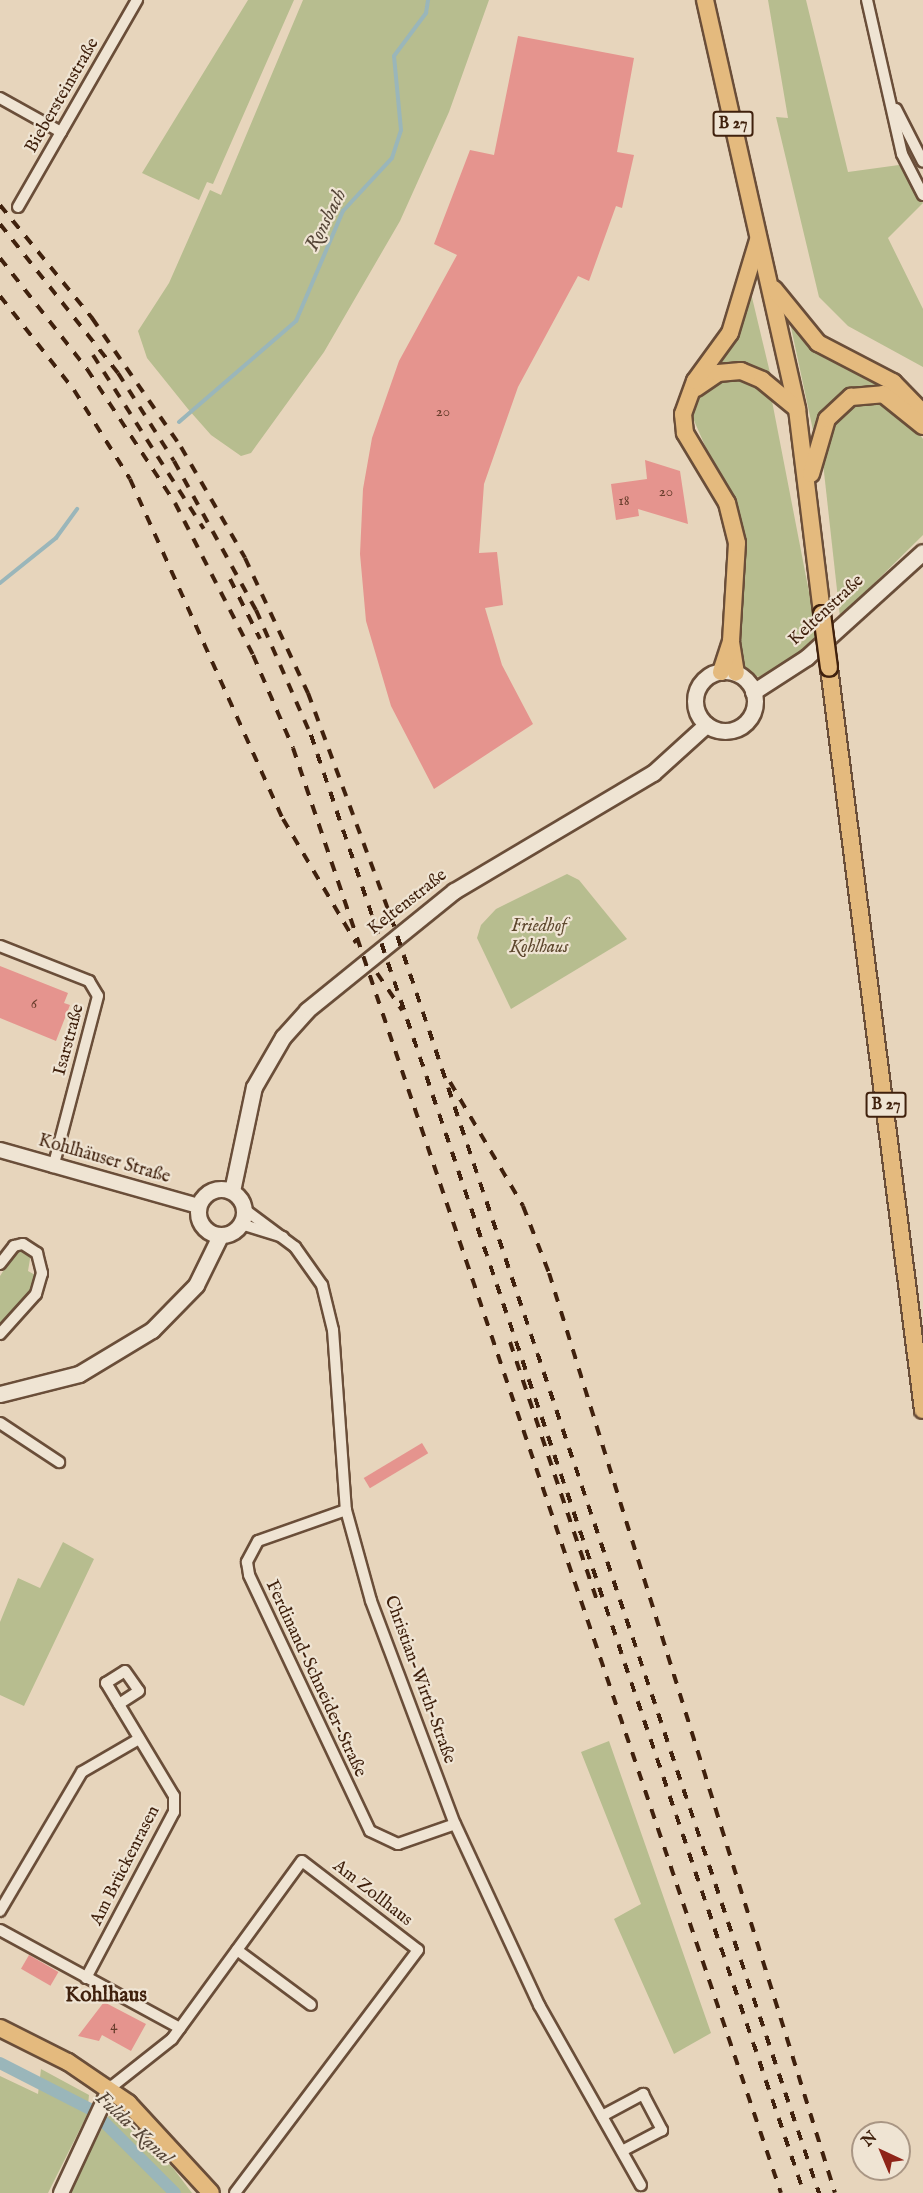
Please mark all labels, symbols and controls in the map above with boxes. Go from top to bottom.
street label: Biebersteinstraße [21,35,105,157]
road number: B 27 [712,111,754,137]
water label: Ronsbach [300,185,352,255]
house number: 20 [436,403,450,421]
house number: 20 [659,483,673,501]
house number: 18 [618,492,630,510]
street label: Keltenstraße [785,571,869,651]
street label: Keltenstraße [364,865,452,941]
park label: Friedhof Kohlhaus [510,917,568,960]
house number: 6 [31,995,37,1013]
street label: Isarstraße [50,1002,90,1078]
road number: B 27 [865,1092,907,1118]
street label: Kohlhäuser Straße [36,1131,172,1189]
street label: Ferdinand-Schneider-Straße [260,1577,370,1781]
street label: Christian-Wirth-Straße [379,1593,459,1767]
street label: Am Brückenrasen [87,1803,165,1929]
street label: Am Zollhaus [328,1856,416,1932]
district label: Kohlhaus [65,1983,147,2009]
house number: 4 [110,2017,118,2035]
water label: Fulda-Kanal [90,2086,178,2170]
north arrow [851,2121,911,2181]
text: N [858,2127,882,2151]

